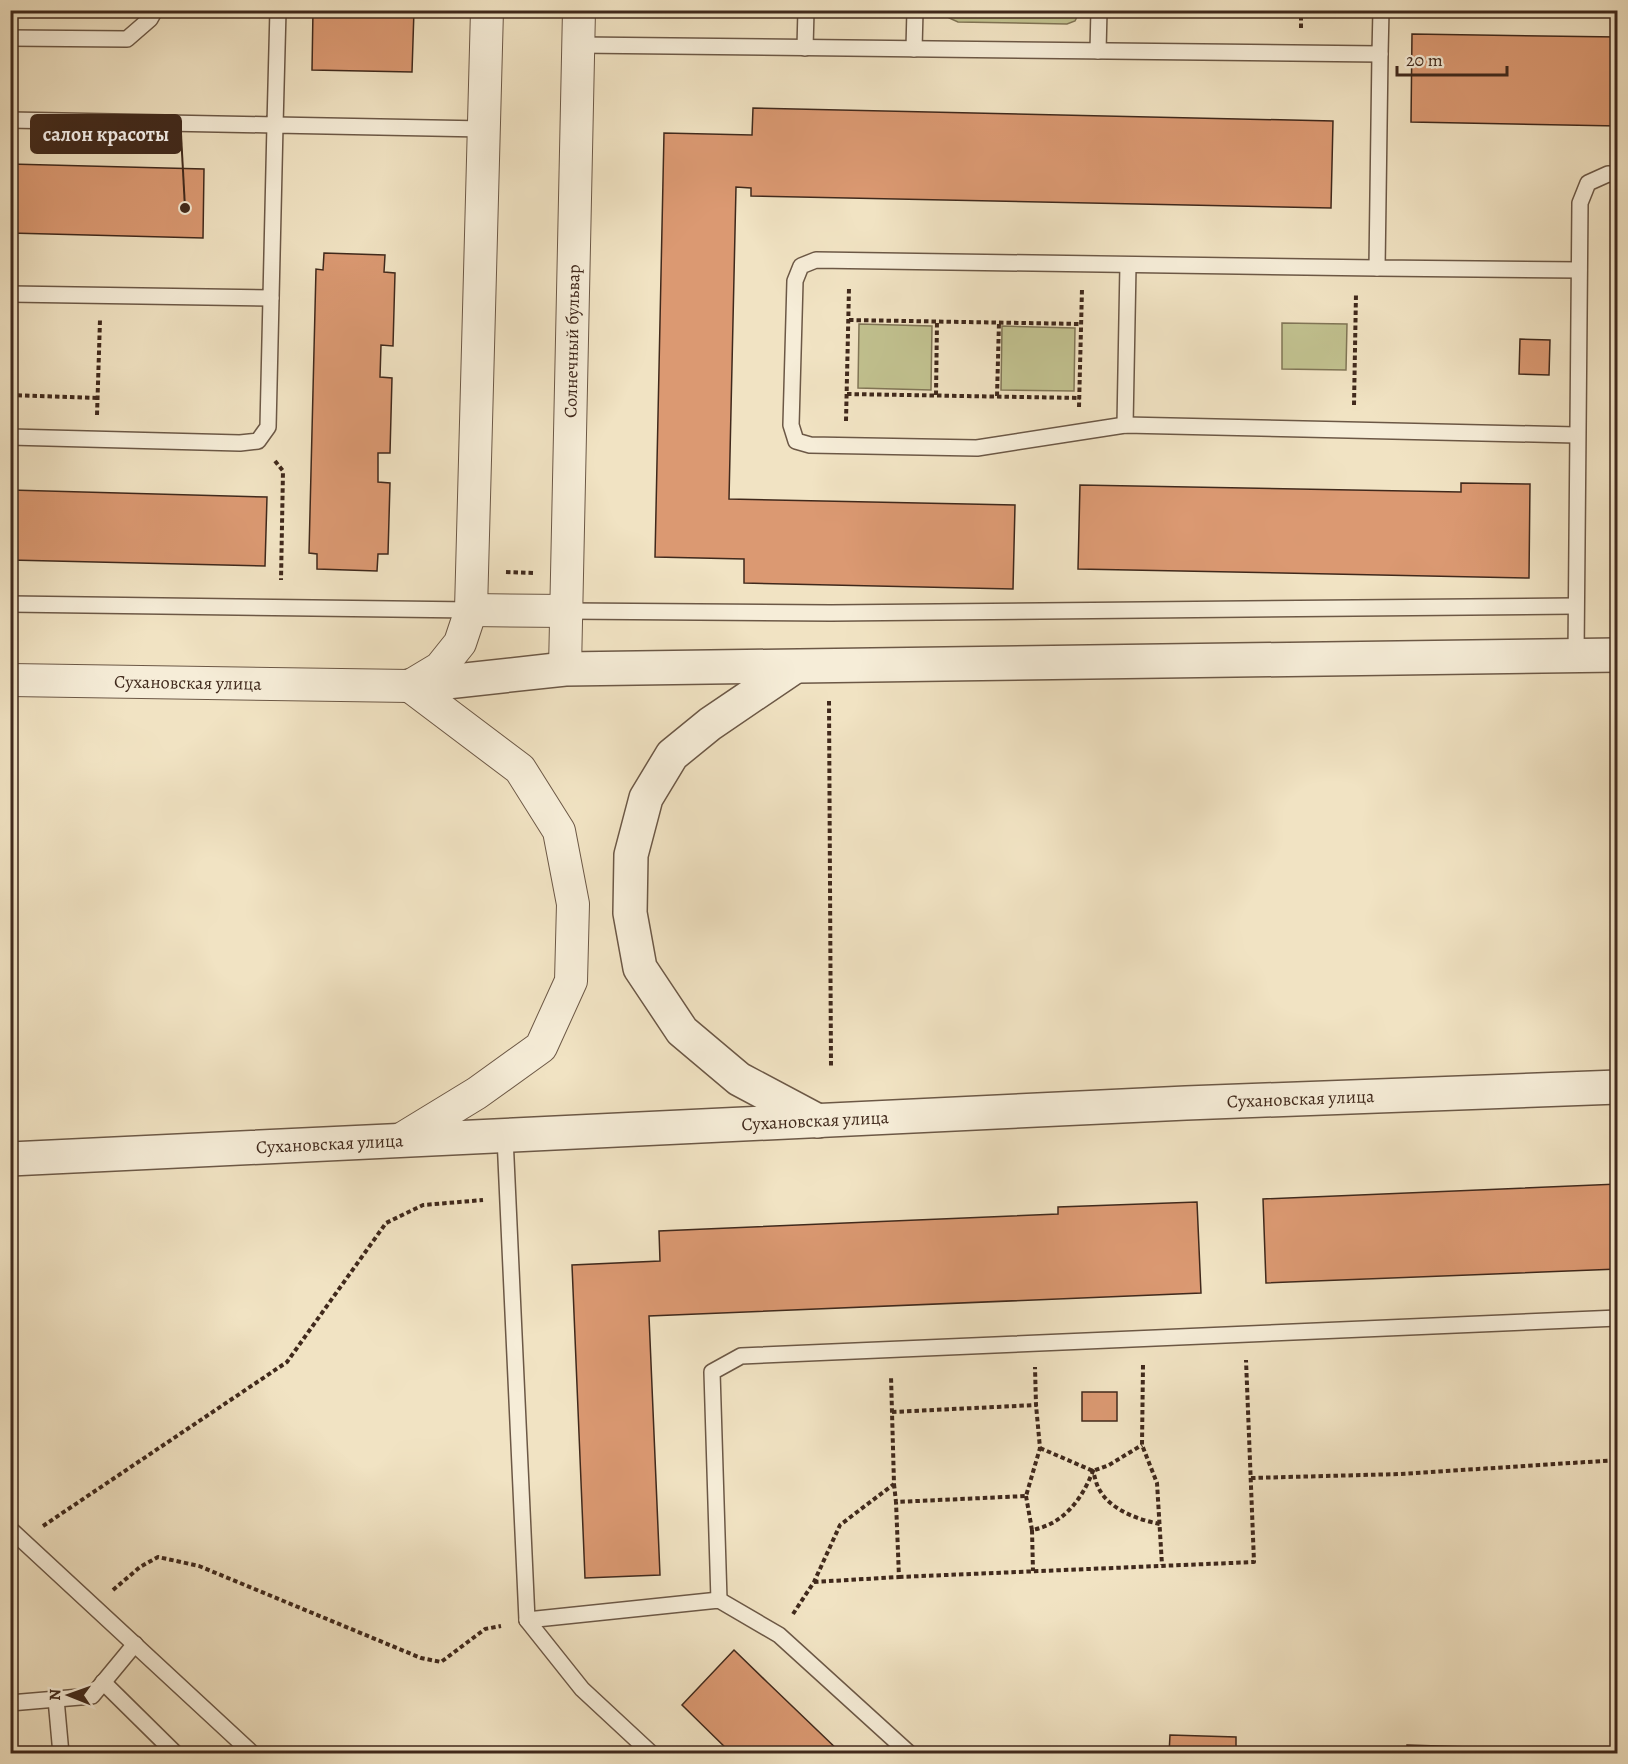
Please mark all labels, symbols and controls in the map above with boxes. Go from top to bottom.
scale bar [1397,39,1506,77]
text: 20 m [1406,48,1443,72]
callout: салон красоты [31,115,181,153]
text: салон красоты [43,121,169,148]
street label: Солнечный бульвар [558,264,586,418]
street label: Сухановская улица [114,670,263,696]
street label: Сухановская улица [1226,1084,1375,1113]
street label: Сухановская улица [741,1105,890,1136]
street label: Сухановская улица [255,1128,405,1159]
north arrow [39,1665,99,1725]
text: N [44,1688,66,1701]

